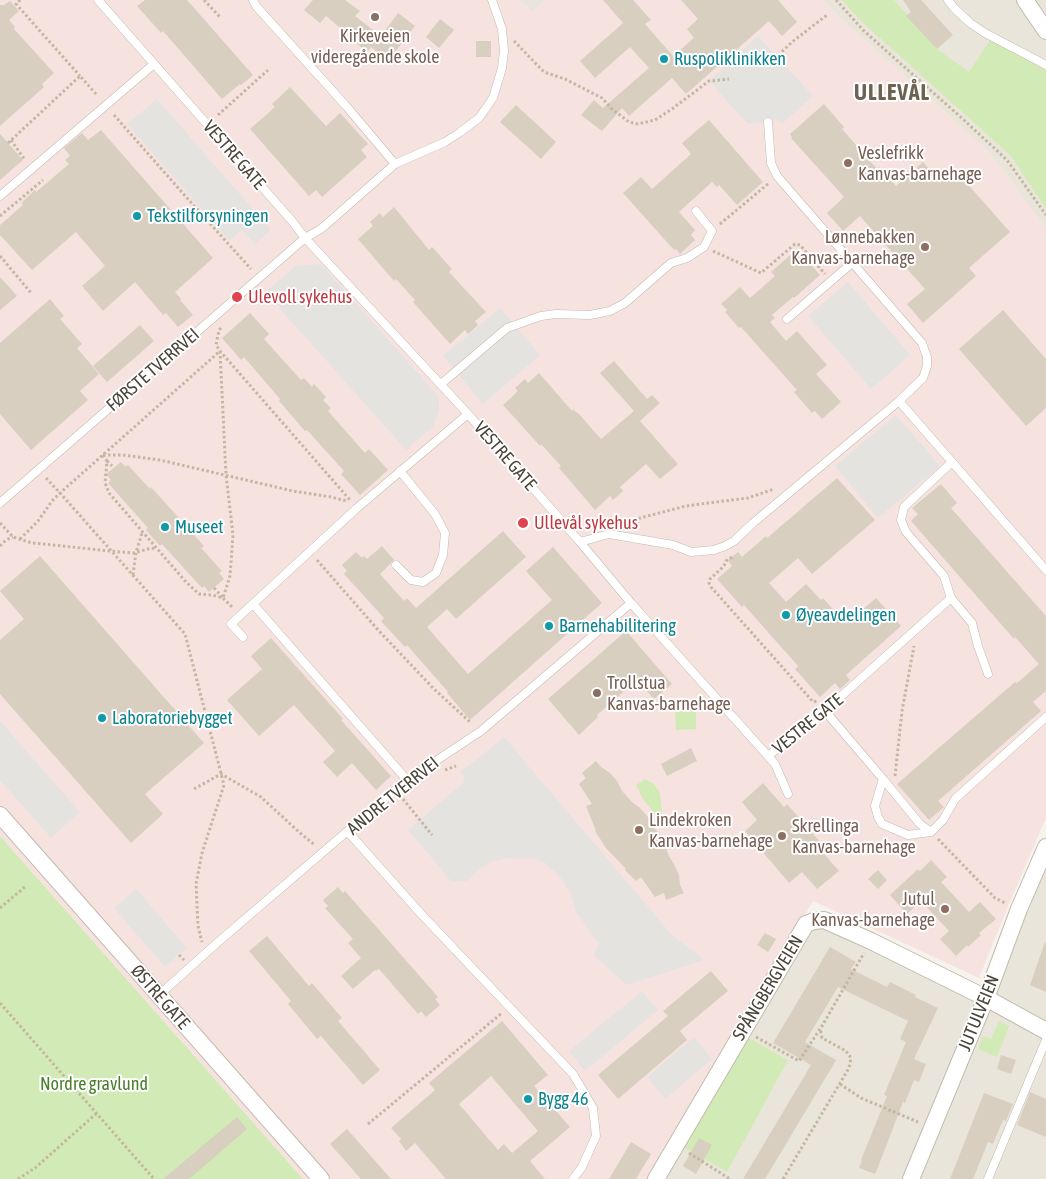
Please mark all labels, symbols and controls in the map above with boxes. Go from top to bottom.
marker: Kirkeveien videregående skole [369,11,381,23]
place label: Kirkeveien videregående skole [311,25,439,68]
place label: Ruspoliklinikken [674,48,786,70]
marker: Ruspoliklinikken [658,53,670,65]
district label: ULLEVÅL [853,80,931,106]
street label: VESTRE GATE [198,116,270,194]
place label: Veslefrikk Kanvas-barnehage [858,142,982,184]
marker: Veslefrikk Kanvas-barnehage [842,157,854,169]
place label: Tekstilforsyningen [147,205,269,227]
marker: Tekstilforsyningen [131,210,143,222]
place label: Lønnebakken Kanvas-barnehage [791,226,915,268]
marker: Lønnebakken Kanvas-barnehage [919,241,931,253]
place label: Ulevoll sykehus [248,286,352,308]
marker: Ulevoll sykehus [230,290,244,304]
street label: FØRSTE TVERRVEI [102,324,204,416]
street label: VESTRE GATE [469,417,541,495]
place label: Ullevål sykehus [534,512,638,534]
place label: Museet [175,516,224,538]
marker: Ullevål sykehus [516,516,530,530]
marker: Museet [159,521,171,533]
place label: Øyeavdelingen [796,604,896,626]
marker: Øyeavdelingen [780,609,792,621]
place label: Barnehabilitering [559,615,676,637]
marker: Barnehabilitering [543,620,555,632]
place label: Trollstua Kanvas-barnehage [607,672,731,714]
marker: Trollstua Kanvas-barnehage [591,687,603,699]
street label: VESTRE GATE [768,689,848,759]
place label: Laboratoriebygget [112,707,233,729]
marker: Laboratoriebygget [96,712,108,724]
street label: ANDRE TVERRVEI [343,752,443,840]
place label: Lindekroken Kanvas-barnehage [649,809,773,852]
place label: Skrellinga Kanvas-barnehage [792,815,916,858]
marker: Lindekroken Kanvas-barnehage [633,824,645,836]
marker: Skrellinga Kanvas-barnehage [776,830,788,842]
place label: Jutul Kanvas-barnehage [811,888,935,931]
marker: Jutul Kanvas-barnehage [939,903,951,915]
street label: SPÅNGBERGVEIEN [728,932,808,1044]
street label: ØSTRE GATE [126,960,194,1034]
street label: JUTULVEIEN [954,972,1004,1054]
park label: Nordre gravlund [40,1073,148,1095]
place label: Bygg 46 [538,1088,588,1110]
marker: Bygg 46 [522,1093,534,1105]

